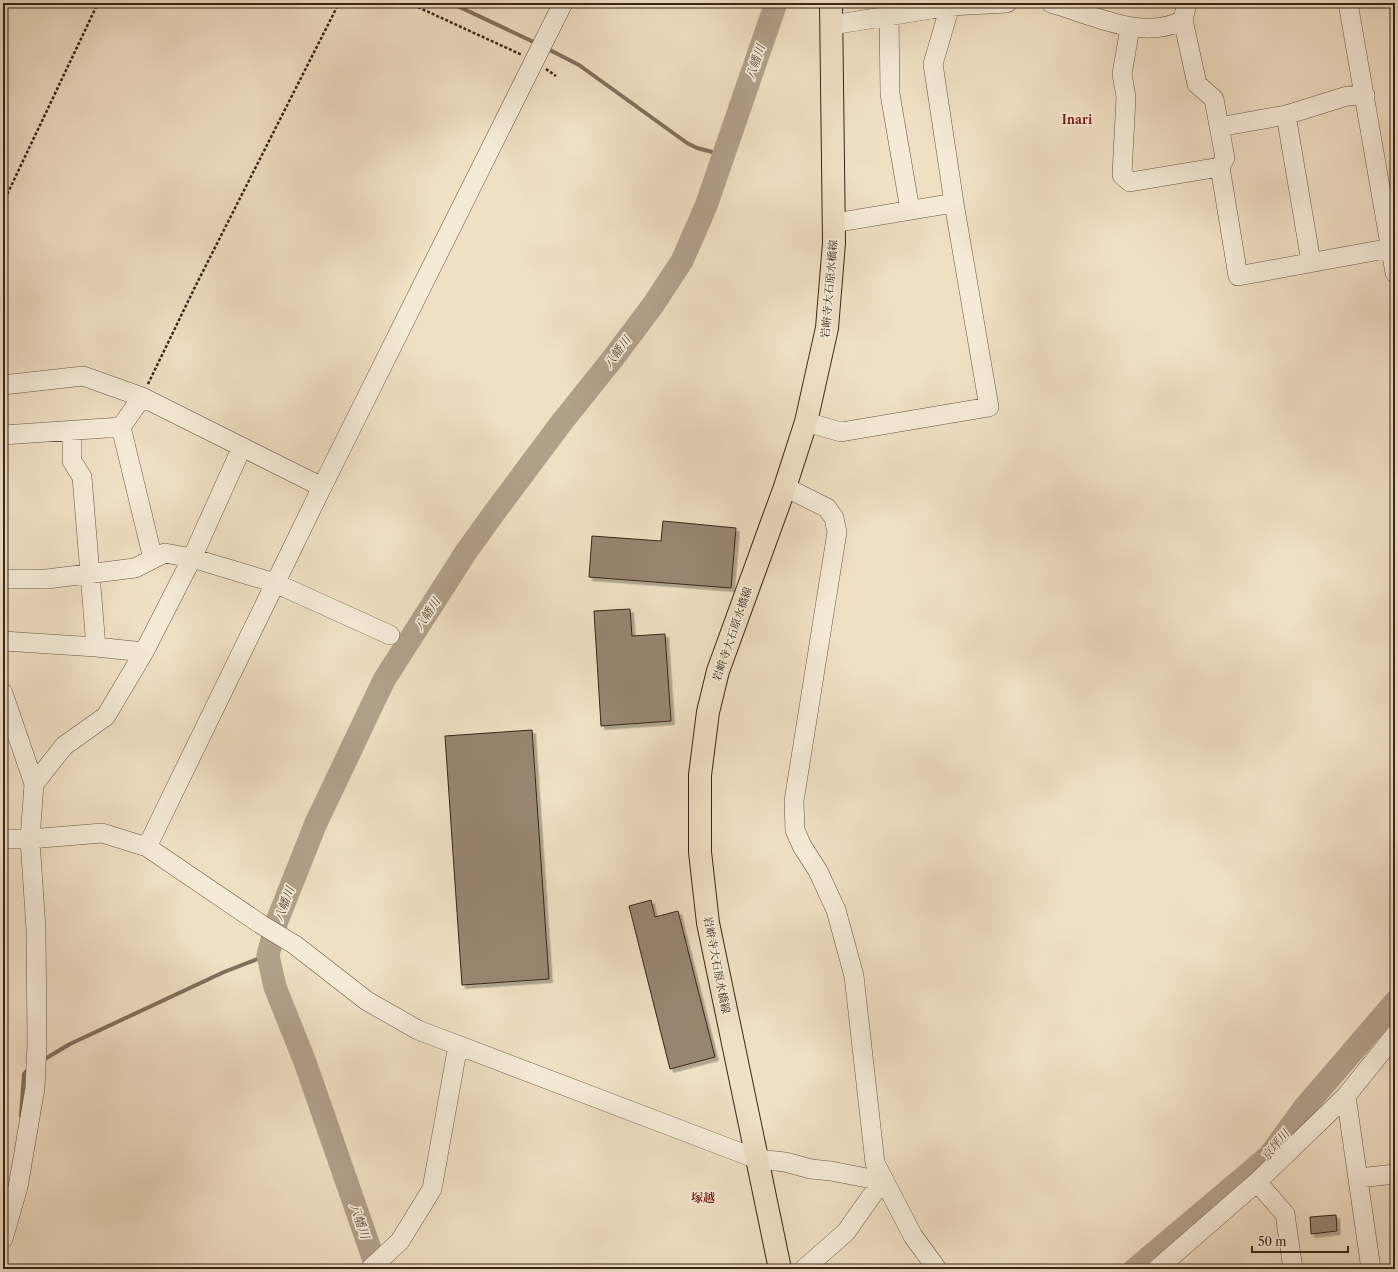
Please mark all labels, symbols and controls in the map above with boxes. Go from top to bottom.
water label: 八幡川 [742,41,769,81]
district label: Inari [1062,112,1093,127]
street label: 岩峅寺大石原水橋線 [818,239,840,339]
water label: 八幡川 [600,331,635,371]
street label: 岩峅寺大石原水橋線 [709,585,755,683]
water label: 八幡川 [411,593,444,633]
water label: 八幡川 [271,883,298,923]
street label: 岩峅寺大石原水橋線 [701,915,733,1015]
water label: 京坪川 [1258,1125,1294,1164]
district label: 塚越 [691,1190,715,1205]
water label: 八幡川 [347,1202,374,1242]
scale bar [1252,1228,1348,1254]
text: 50 m [1258,1234,1287,1249]

